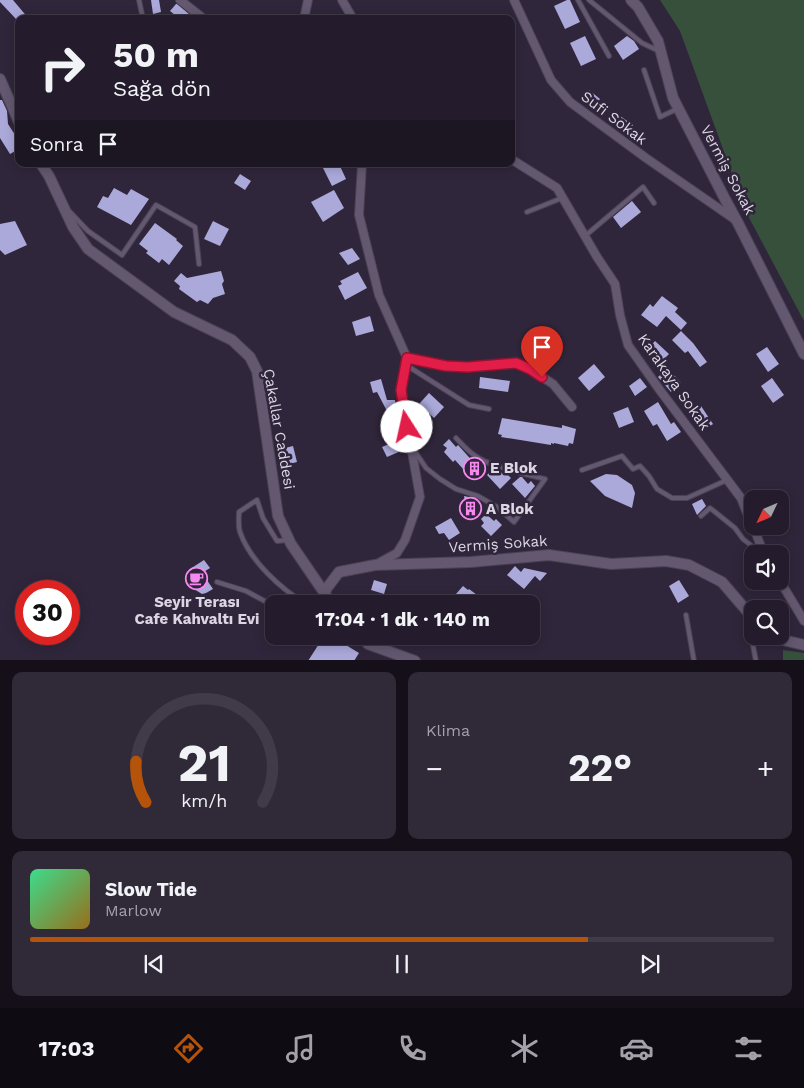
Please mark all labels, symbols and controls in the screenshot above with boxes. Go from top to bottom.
text: 50 m [113,34,199,76]
icon: right [30,35,95,100]
text: Sağa dön [113,76,211,101]
street label: Sufi Sokak [578,87,651,149]
street label: Vermiş Sokak [697,122,759,218]
icon: arrive [94,130,122,158]
text: Sonra [30,133,84,156]
pin [521,326,563,377]
street label: Karakaya Sokak [634,330,714,434]
icon: arrive [528,333,556,361]
street label: Çakallar Caddesi [260,367,298,491]
position arrow [380,400,432,452]
building icon: E Blok [462,456,486,480]
place label: E Blok [490,459,538,477]
north arrow [744,490,789,535]
map controls [744,490,789,645]
building icon: A Blok [458,497,482,521]
place label: A Blok [486,500,534,518]
street label: Vermiş Sokak [448,532,549,556]
button: sound [744,545,789,590]
cafe icon: Seyir Terası Cafe Kahvaltı Evi [185,567,209,591]
speed limit sign: 30 [15,580,80,645]
place label: Seyir Terası Cafe Kahvaltı Evi [135,593,259,628]
button: search [744,600,789,645]
text: 17:04 · 1 dk · 140 m [315,608,490,631]
text: Klima [426,721,470,740]
text: 21 [177,733,231,794]
text: 22° [568,746,632,790]
text: − [426,752,443,785]
text: + [757,752,774,785]
text: km/h [181,790,227,811]
text: Slow Tide [105,878,197,901]
text: Marlow [105,901,162,920]
icon: previous [140,950,168,978]
icon: pause [388,950,416,978]
icon: next [636,950,664,978]
icon: directions [171,1031,206,1066]
icon: music [283,1031,318,1066]
icon: phone [395,1031,430,1066]
icon: climate [507,1031,542,1066]
icon: car [619,1031,654,1066]
icon: filters [731,1031,766,1066]
text: 17:03 [38,1036,95,1061]

